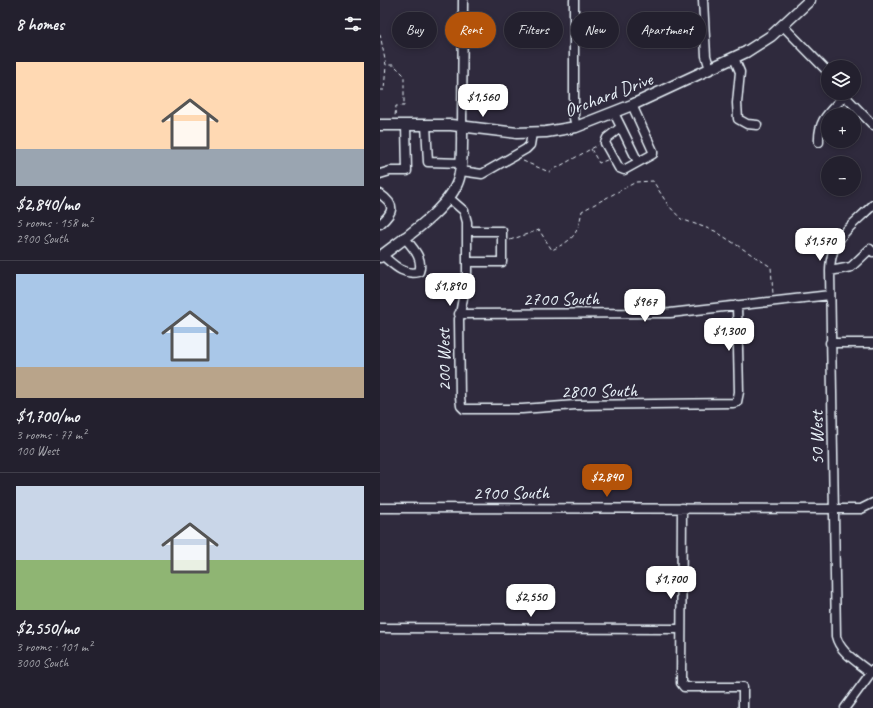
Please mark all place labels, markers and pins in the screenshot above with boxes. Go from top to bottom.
pin: $1,560 [450,84,516,118]
pin: $1,570 [787,228,853,262]
pin: $1,890 [417,273,483,307]
pin: $967 [621,289,669,323]
pin: $1,300 [696,318,762,352]
pin: $2,840 [574,464,640,498]
pin: $1,700 [638,566,704,600]
pin: $2,550 [498,584,564,618]

